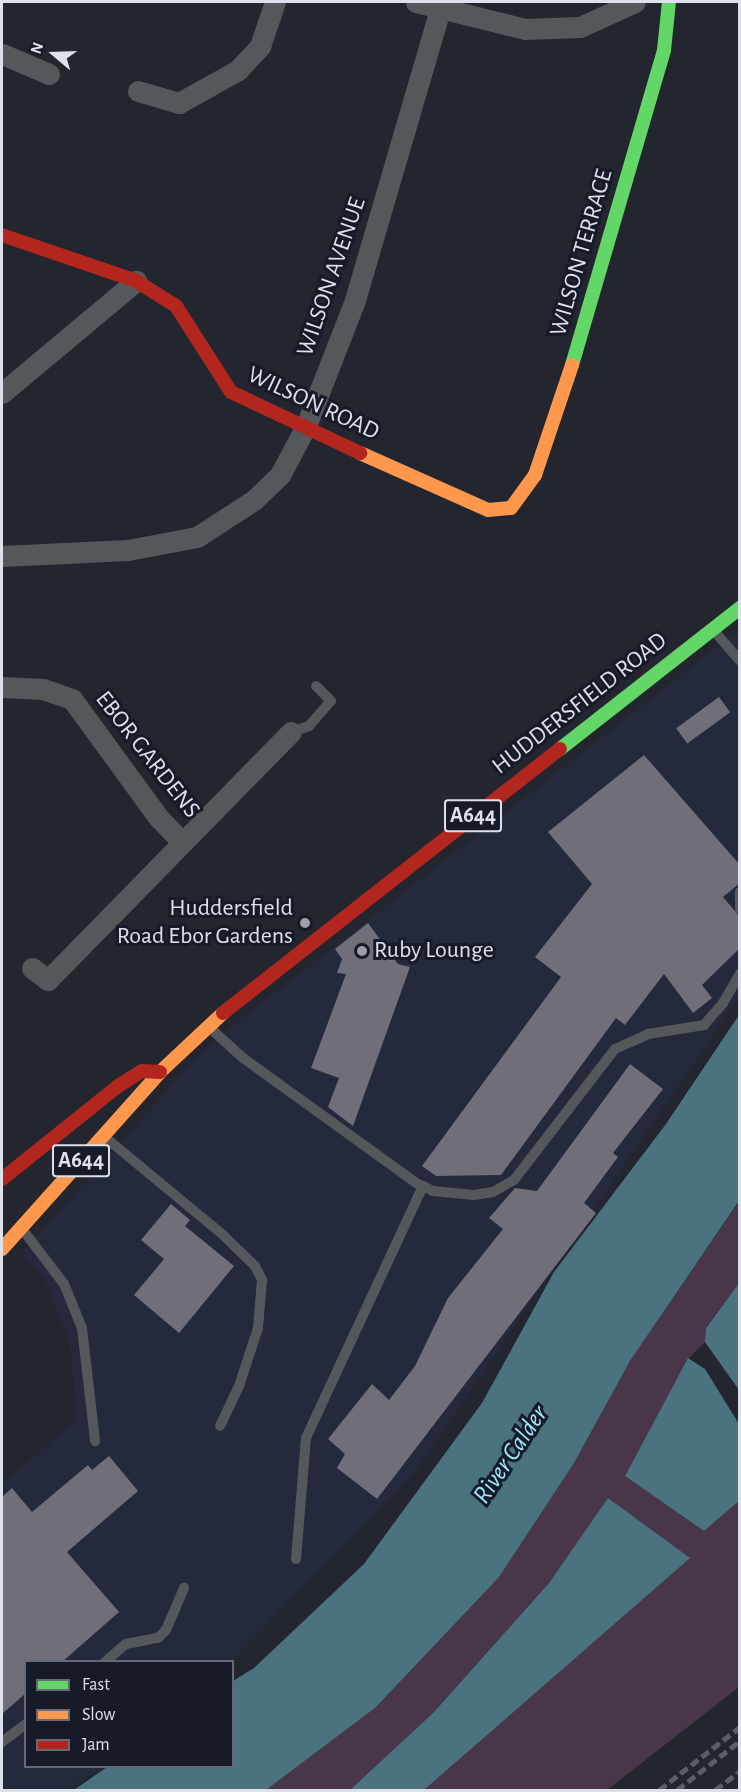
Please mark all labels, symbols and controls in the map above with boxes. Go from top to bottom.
north arrow [24,24,84,84]
text: N [28,40,46,56]
street label: WILSON TERRACE [544,166,620,340]
street label: WILSON AVENUE [291,194,373,360]
street label: WILSON ROAD [243,361,383,447]
street label: HUDDERSFIELD ROAD [487,627,673,781]
street label: EBOR GARDENS [88,686,206,824]
road number: A644 [443,797,503,835]
place label: Huddersfield Road Ebor Gardens [117,895,293,951]
marker: Huddersfield Road Ebor Gardens [298,916,312,930]
place label: Ruby Lounge [374,937,494,965]
marker: Ruby Lounge [355,944,369,958]
road number: A644 [51,1142,111,1180]
water label: River Calder [467,1400,555,1510]
legend [24,1660,234,1768]
text: Fast [82,1676,110,1694]
text: Slow [82,1706,115,1724]
text: Jam [82,1736,110,1754]

